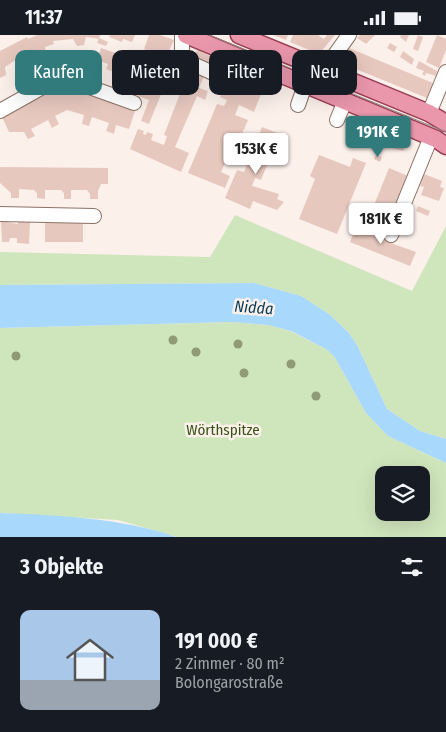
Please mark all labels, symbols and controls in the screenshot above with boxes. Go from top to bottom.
text: 11:37 [25,6,62,29]
chip: Kaufen [15,50,102,95]
chip: Mieten [112,50,199,95]
chip: Filter [209,50,282,95]
chip: Neu [292,50,357,95]
pin: 191K € [337,115,419,158]
text: 191K € [357,122,399,141]
pin: 153K € [215,133,297,175]
text: 153K € [234,139,278,158]
pin: 181K € [340,203,422,245]
text: 181K € [360,209,402,228]
water label: Nidda [234,297,274,318]
park label: Wörthspitze [186,421,260,439]
map controls [375,466,430,521]
button: layers [375,466,430,521]
icon: filters [398,553,426,581]
text: 3 Objekte [20,554,103,580]
text: 191 000 € [175,628,258,654]
icon: home [60,630,120,690]
text: 2 Zimmer · 80 m² [175,654,285,673]
text: Bolongarostraße [175,673,283,692]

